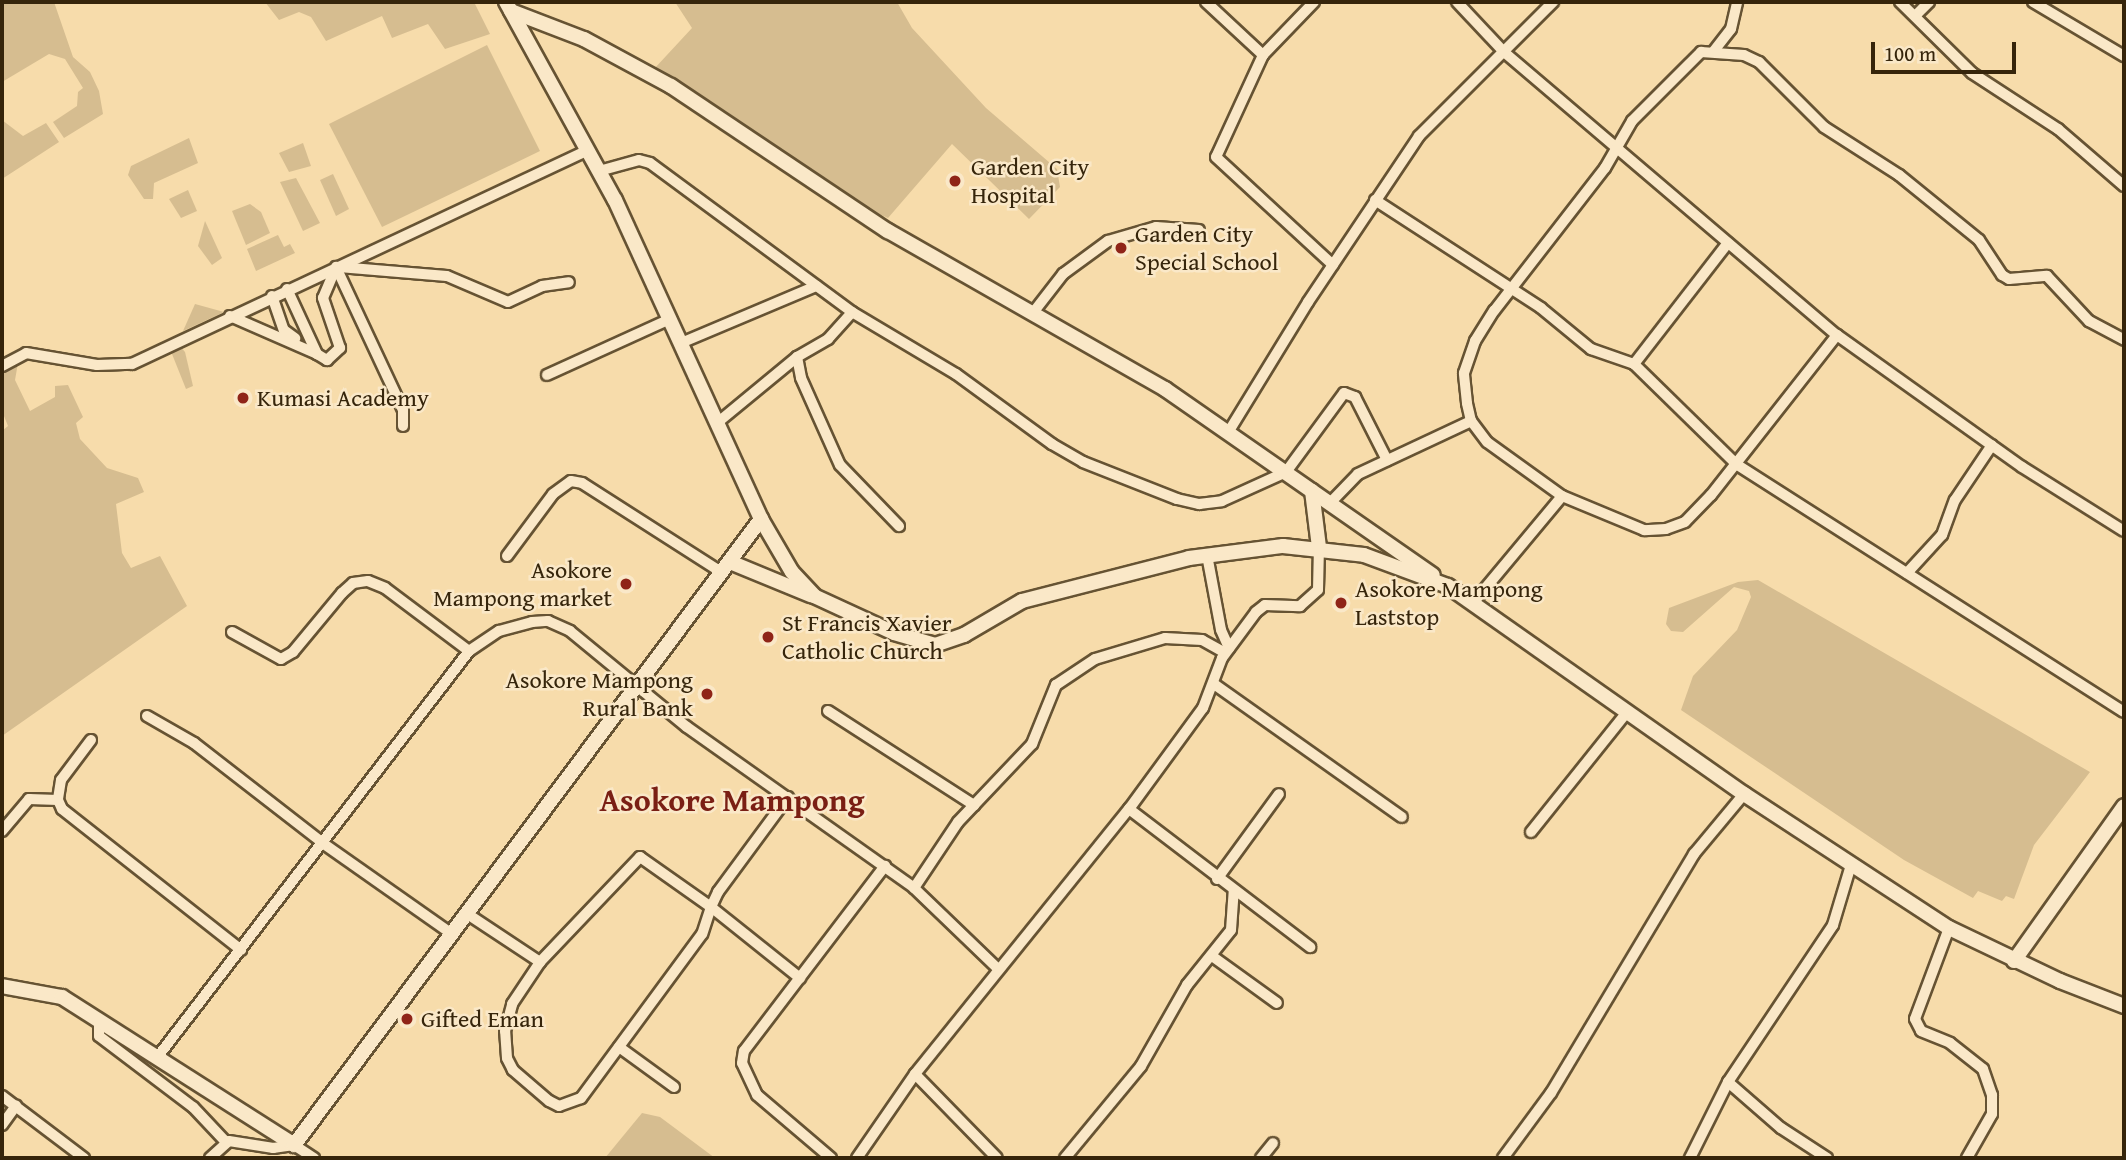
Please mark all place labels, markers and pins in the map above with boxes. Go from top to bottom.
place label: Garden City Hospital [971,153,1089,209]
marker: Garden City Hospital [945,171,965,191]
place label: Garden City Special School [1135,220,1278,276]
marker: Garden City Special School [1113,240,1129,256]
place label: Kumasi Academy [257,384,429,412]
marker: Kumasi Academy [235,390,251,406]
place label: Asokore Mampong market [433,556,612,612]
place label: Asokore Mampong Laststop [1355,575,1543,631]
marker: Asokore Mampong market [618,576,634,592]
marker: Asokore Mampong Laststop [1333,595,1349,611]
place label: St Francis Xavier Catholic Church [782,609,952,665]
marker: St Francis Xavier Catholic Church [760,629,776,645]
place label: Asokore Mampong Rural Bank [505,666,693,722]
marker: Asokore Mampong Rural Bank [699,686,715,702]
place label: Gifted Eman [421,1005,544,1033]
marker: Gifted Eman [399,1011,415,1027]

